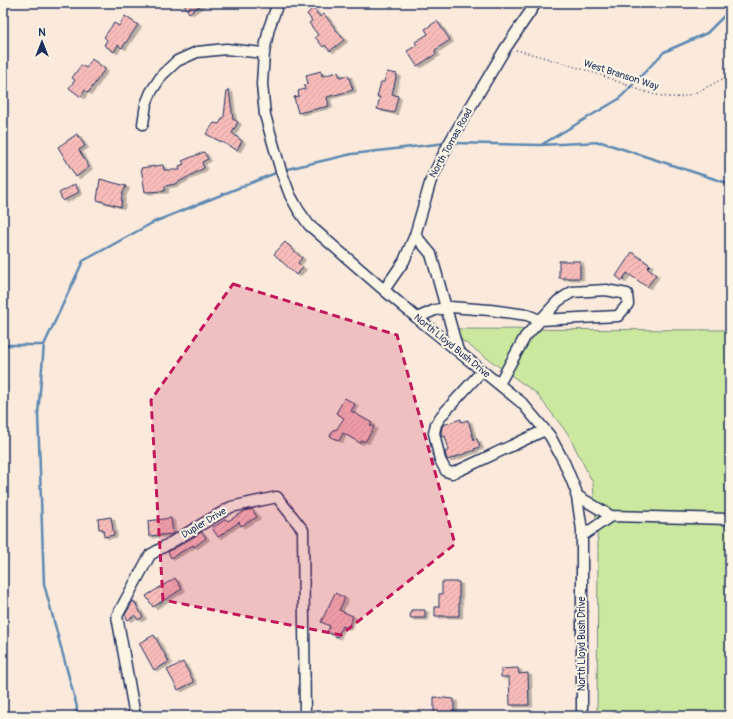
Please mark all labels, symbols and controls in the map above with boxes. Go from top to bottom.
north arrow [22,22,62,62]
text: N [38,26,46,39]
street label: West Branson Way [582,57,661,93]
street label: North Tomas Road [427,106,475,180]
street label: North Lloyd Bush Drive [411,312,493,380]
street label: Dupler Drive [179,505,229,541]
street label: North Lloyd Bush Drive [576,597,588,691]

